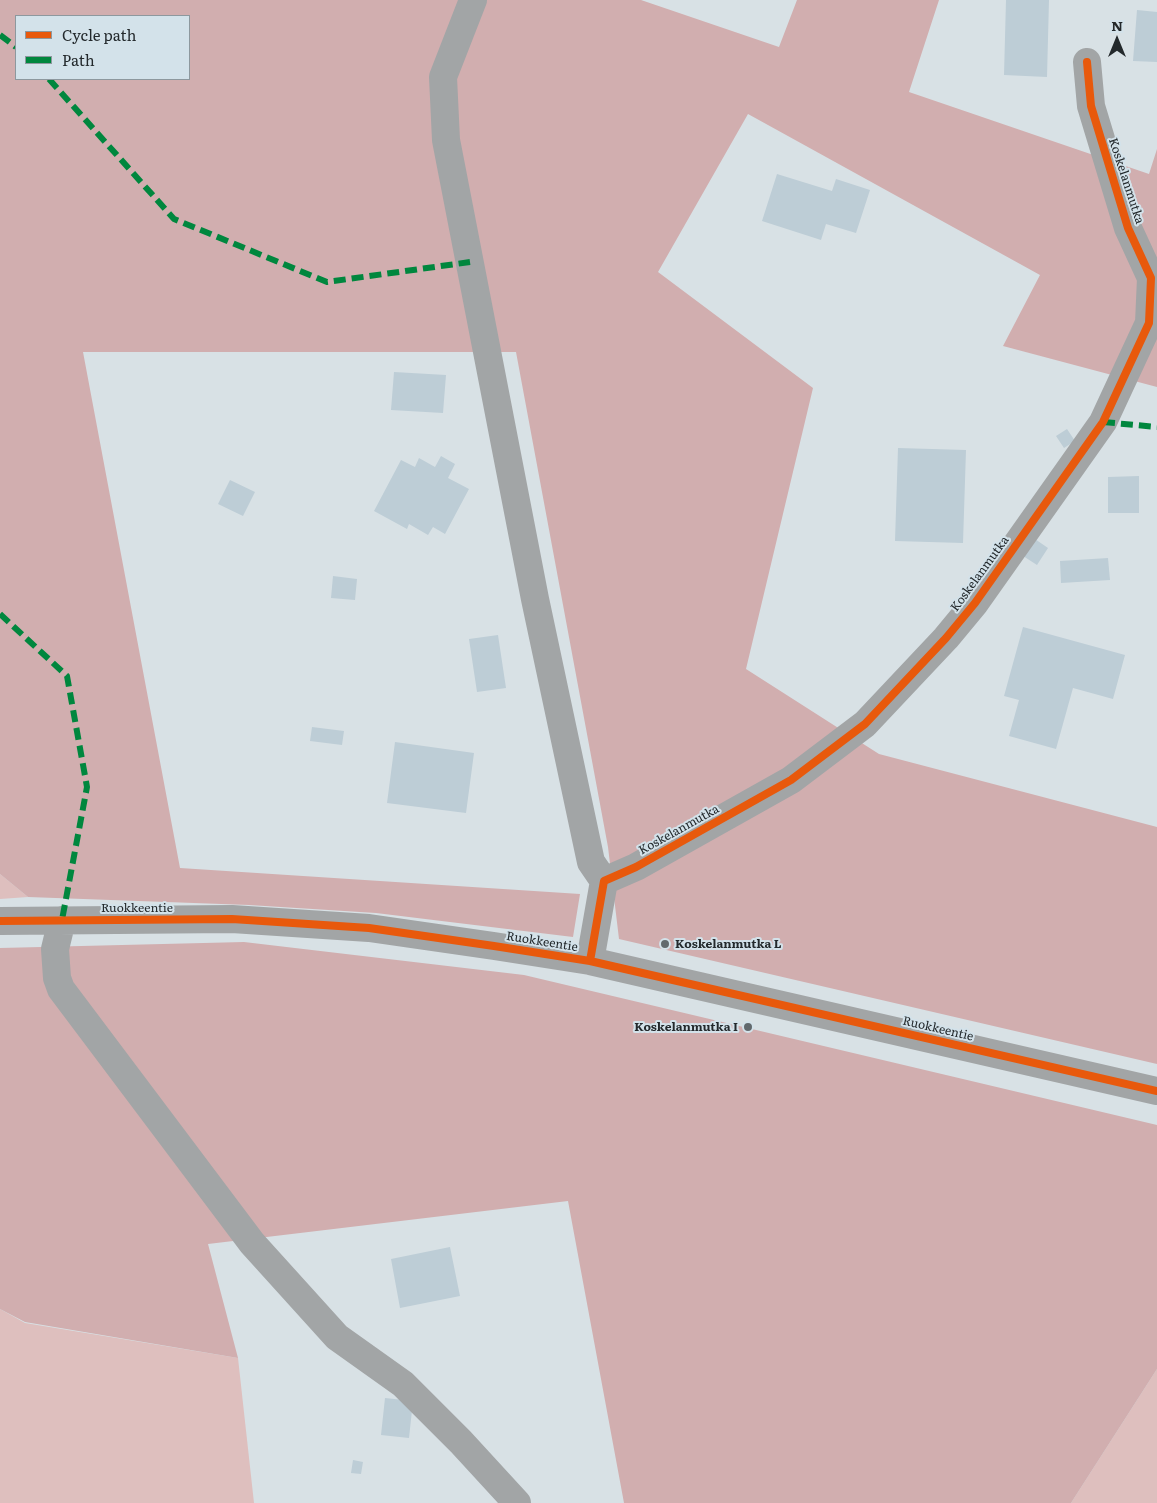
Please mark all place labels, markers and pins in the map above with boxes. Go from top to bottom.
place label: Koskelanmutka L [675,937,782,951]
marker: Koskelanmutka L [659,938,671,950]
place label: Koskelanmutka I [634,1020,738,1034]
marker: Koskelanmutka I [742,1021,754,1033]

